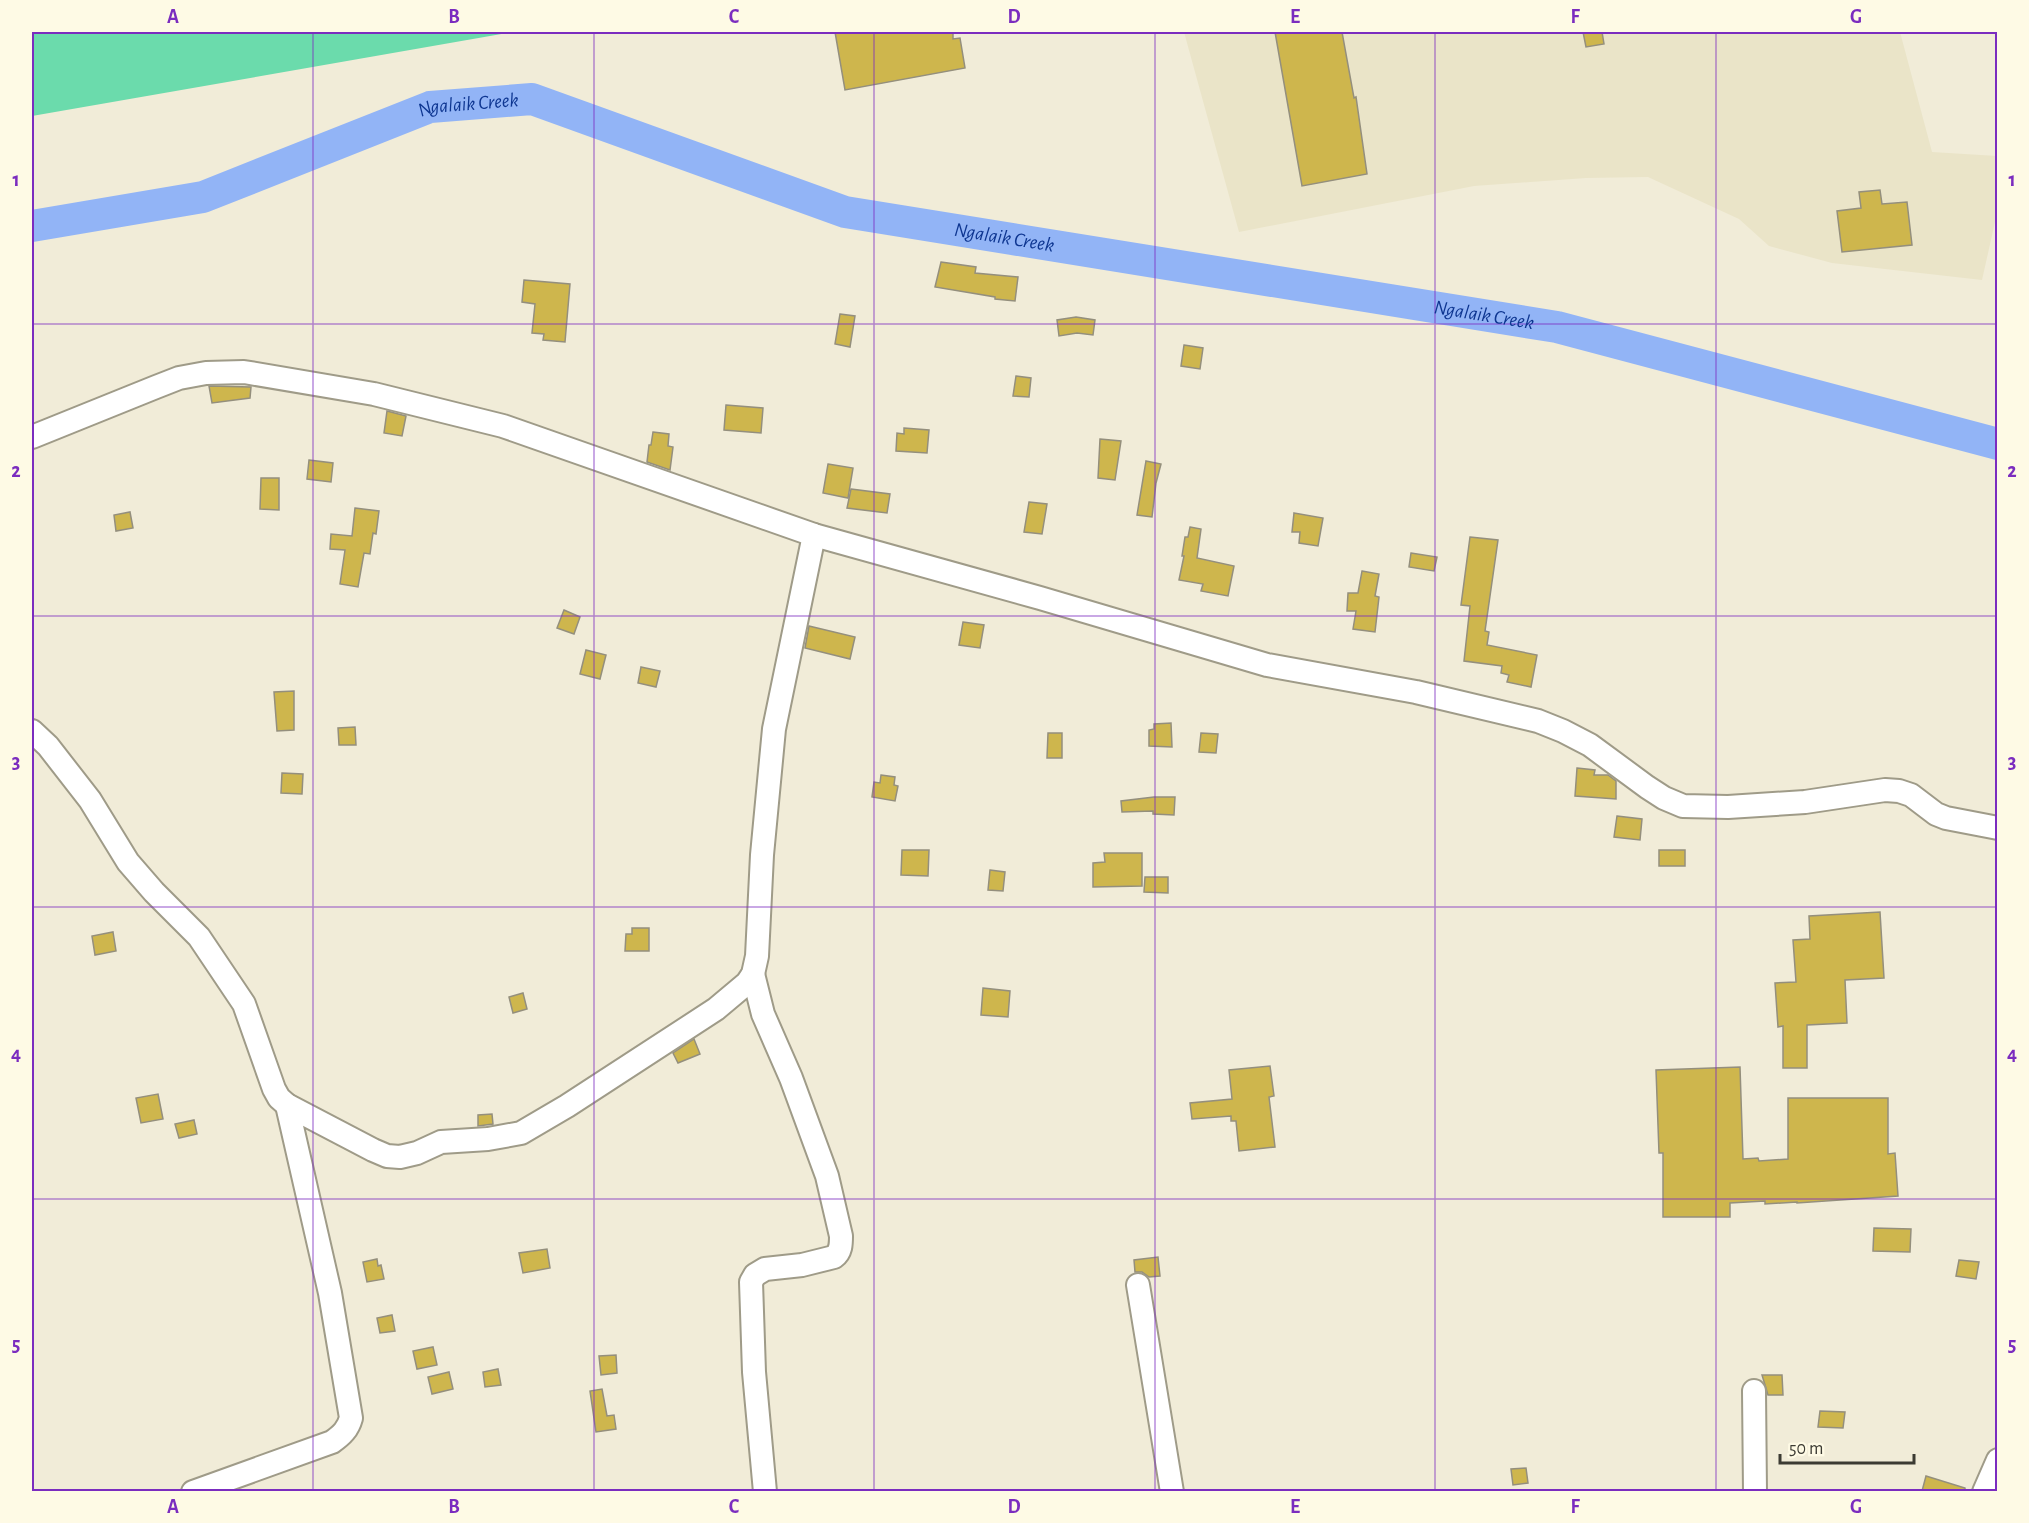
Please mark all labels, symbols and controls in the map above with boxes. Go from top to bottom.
text: A [167,7,179,27]
text: B [448,7,460,27]
text: C [729,7,740,27]
text: D [1007,7,1021,27]
text: E [1290,7,1300,27]
text: F [1570,7,1580,27]
text: G [1850,7,1862,27]
water label: Ngalaik Creek [415,90,519,121]
text: 1 [12,170,20,190]
text: 1 [2008,170,2016,190]
water label: Ngalaik Creek [953,220,1056,256]
water label: Ngalaik Creek [1433,297,1535,333]
text: 2 [11,461,21,481]
text: 2 [2007,461,2017,481]
text: 3 [12,752,20,772]
text: 3 [2008,752,2016,772]
text: 4 [11,1044,21,1064]
text: 4 [2007,1044,2017,1064]
text: 5 [12,1335,20,1355]
text: 5 [2008,1335,2016,1355]
scale bar [1780,1427,1914,1465]
text: 50 m [1789,1440,1823,1458]
text: A [167,1497,179,1517]
text: B [448,1497,460,1517]
text: C [729,1497,740,1517]
text: D [1007,1497,1021,1517]
text: E [1290,1497,1300,1517]
text: F [1570,1497,1580,1517]
text: G [1850,1497,1862,1517]

